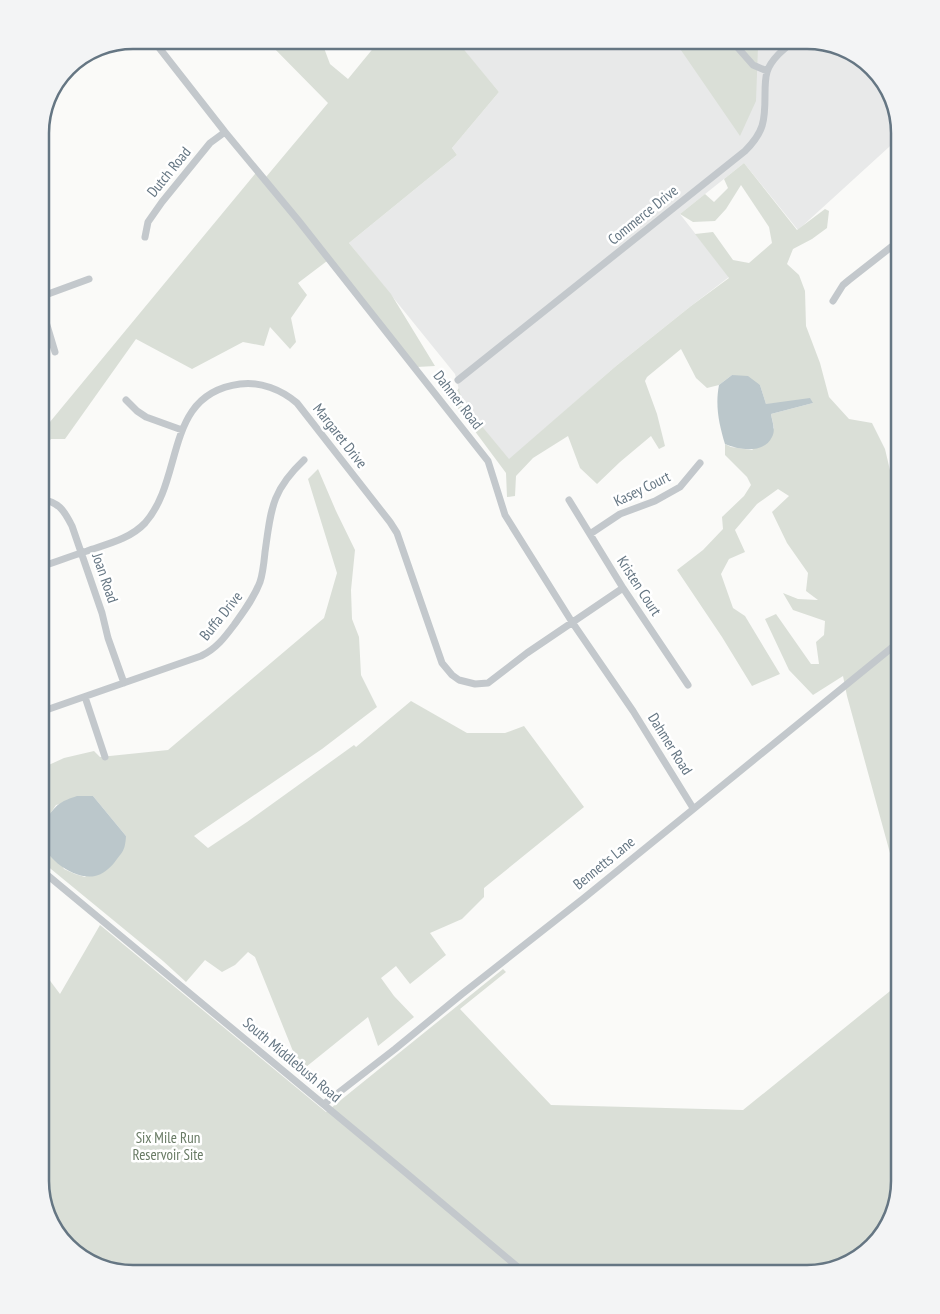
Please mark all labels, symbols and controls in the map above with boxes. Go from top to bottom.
street label: Dutch Road [143,143,195,201]
street label: Commerce Drive [604,181,681,249]
street label: Dahmer Road [430,367,487,433]
street label: Margaret Drive [309,399,372,472]
street label: Kasey Court [610,467,673,510]
street label: Joan Road [88,549,123,605]
street label: Kristen Court [613,552,666,619]
street label: Buffa Drive [195,587,246,644]
street label: Dahmer Road [644,709,697,778]
street label: Bennetts Lane [569,832,638,893]
street label: South Middlebush Road [239,1013,345,1106]
park label: Six Mile Run Reservoir Site [133,1128,203,1164]

